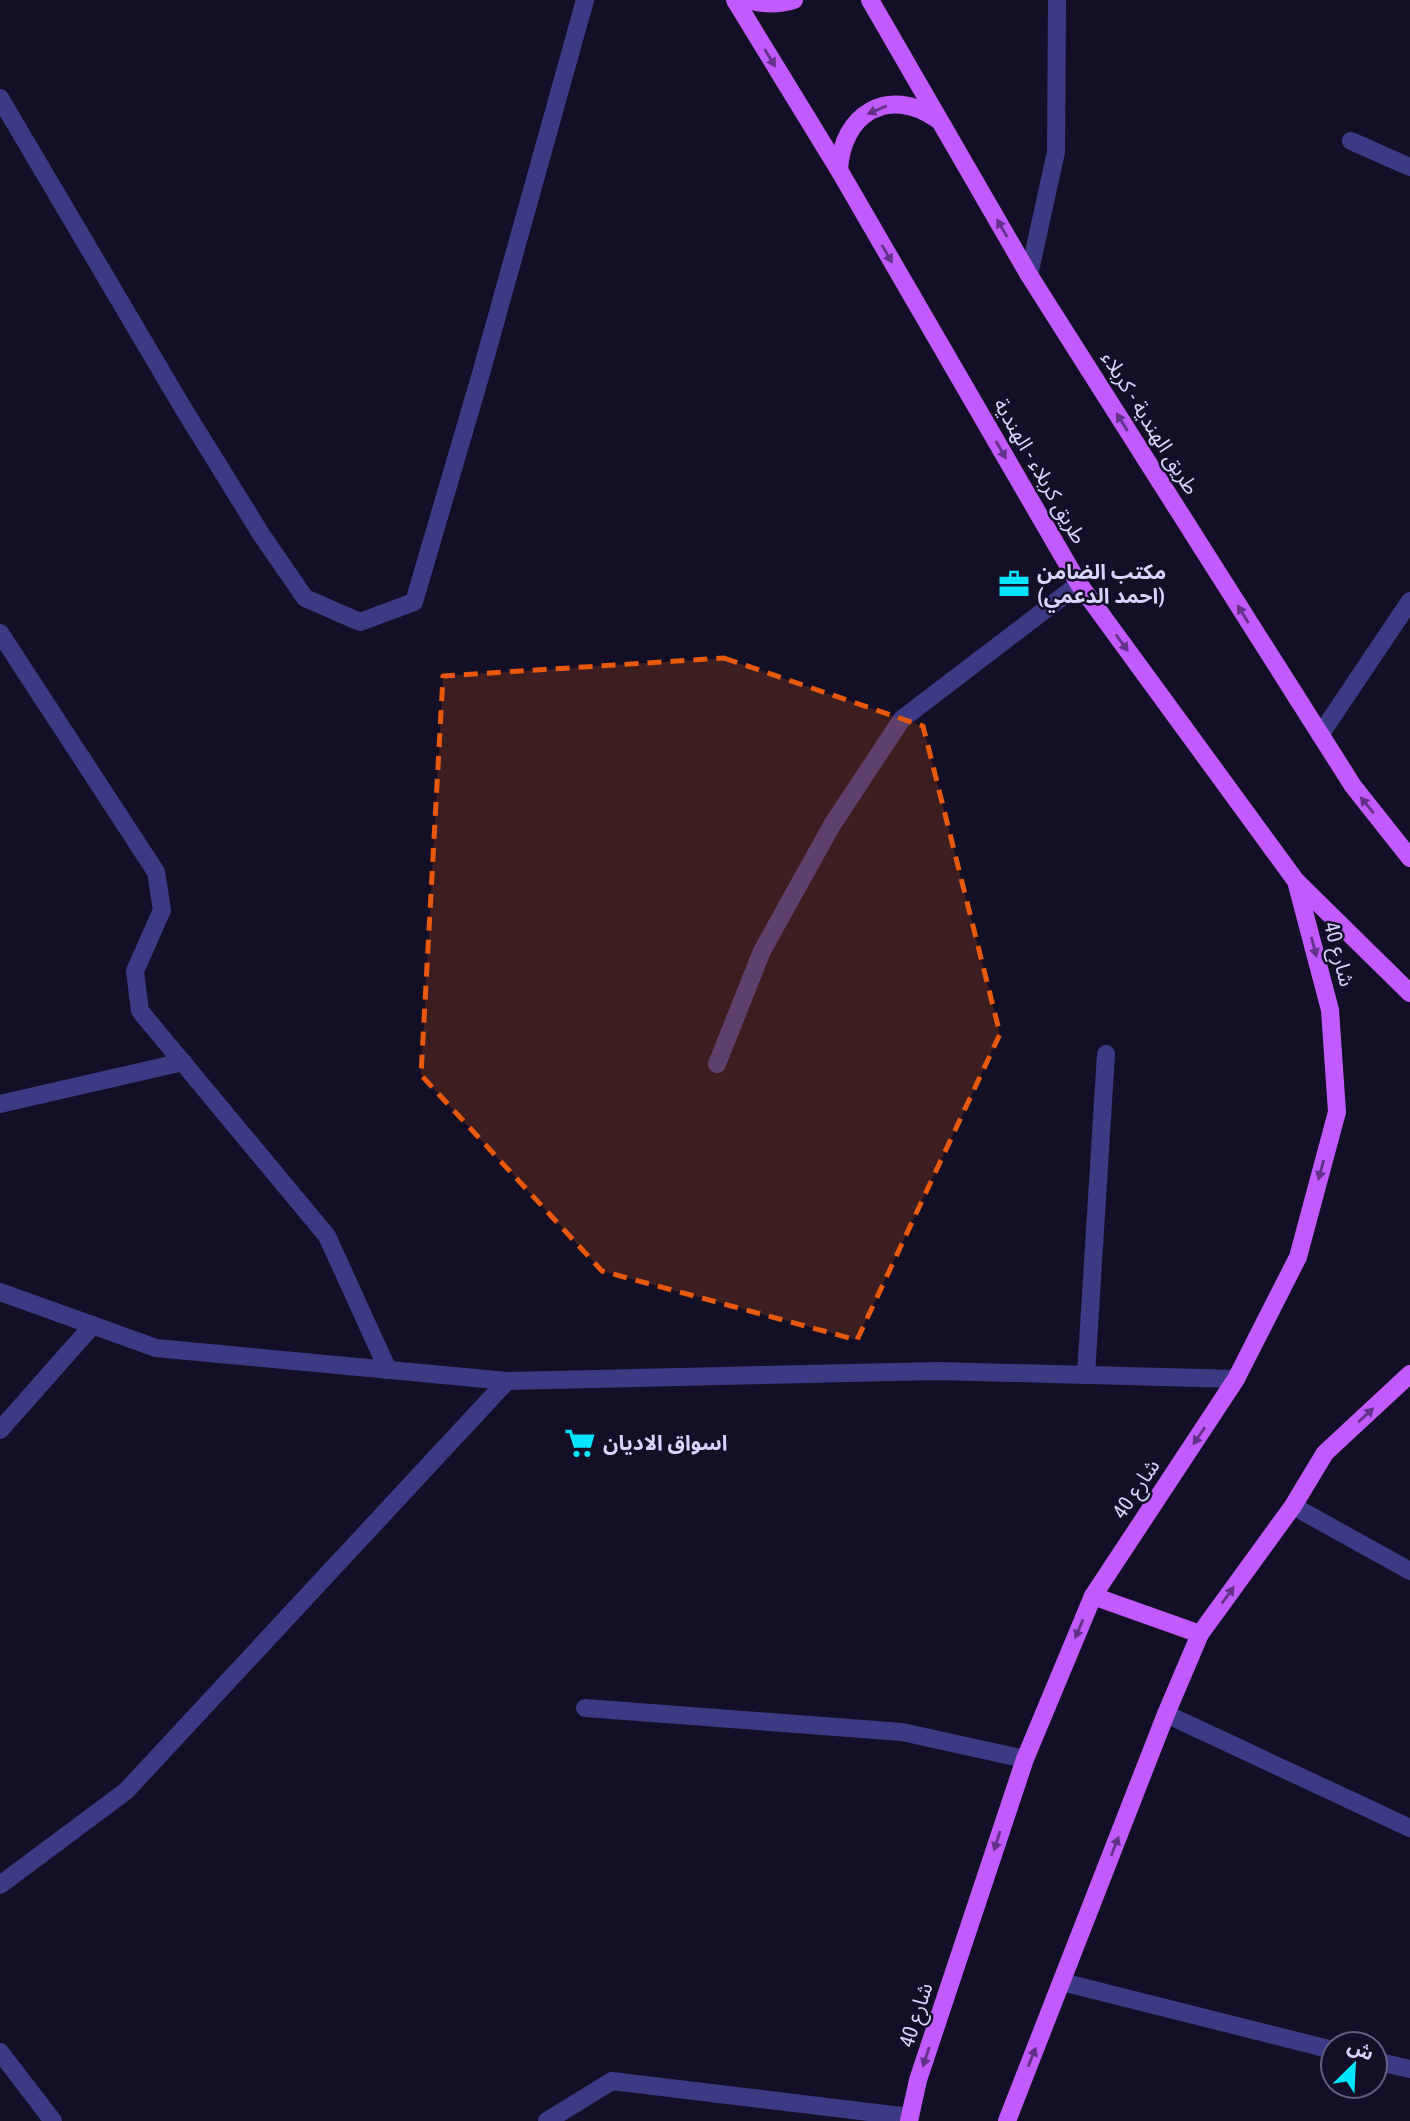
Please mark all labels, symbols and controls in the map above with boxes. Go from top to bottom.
one-way arrow [764,49,777,68]
one-way arrow [866,105,887,116]
one-way arrow [996,219,1008,238]
one-way arrow [881,244,893,263]
street label: طريق الهندية - كربلاء [1096,347,1204,499]
street label: طريق كربلاء - الهندية [988,394,1091,549]
one-way arrow [1115,412,1128,431]
one-way arrow [995,441,1007,460]
place label: مكتب الضامن (احمد الدعمي) [1037,560,1166,613]
office icon: مكتب الضامن (احمد الدعمي) [997,567,1031,601]
one-way arrow [1237,604,1250,624]
one-way arrow [1115,634,1129,652]
one-way arrow [1360,796,1375,814]
street label: شارع 40 [1316,919,1359,990]
one-way arrow [1309,936,1320,958]
one-way arrow [1316,1160,1326,1181]
one-way arrow [1357,1407,1375,1423]
supermarket icon: اسواق الاديان [563,1426,597,1460]
one-way arrow [1192,1426,1205,1446]
place label: اسواق الاديان [603,1431,727,1455]
street label: شارع 40 [1107,1455,1167,1525]
one-way arrow [1221,1586,1235,1604]
one-way arrow [1073,1619,1085,1639]
one-way arrow [992,1831,1002,1852]
one-way arrow [1109,1835,1120,1856]
street label: شارع 40 [894,1980,941,2051]
north arrow [1319,2030,1389,2100]
text: ش [1344,2034,1377,2066]
one-way arrow [920,2047,931,2068]
one-way arrow [1027,2047,1038,2068]

